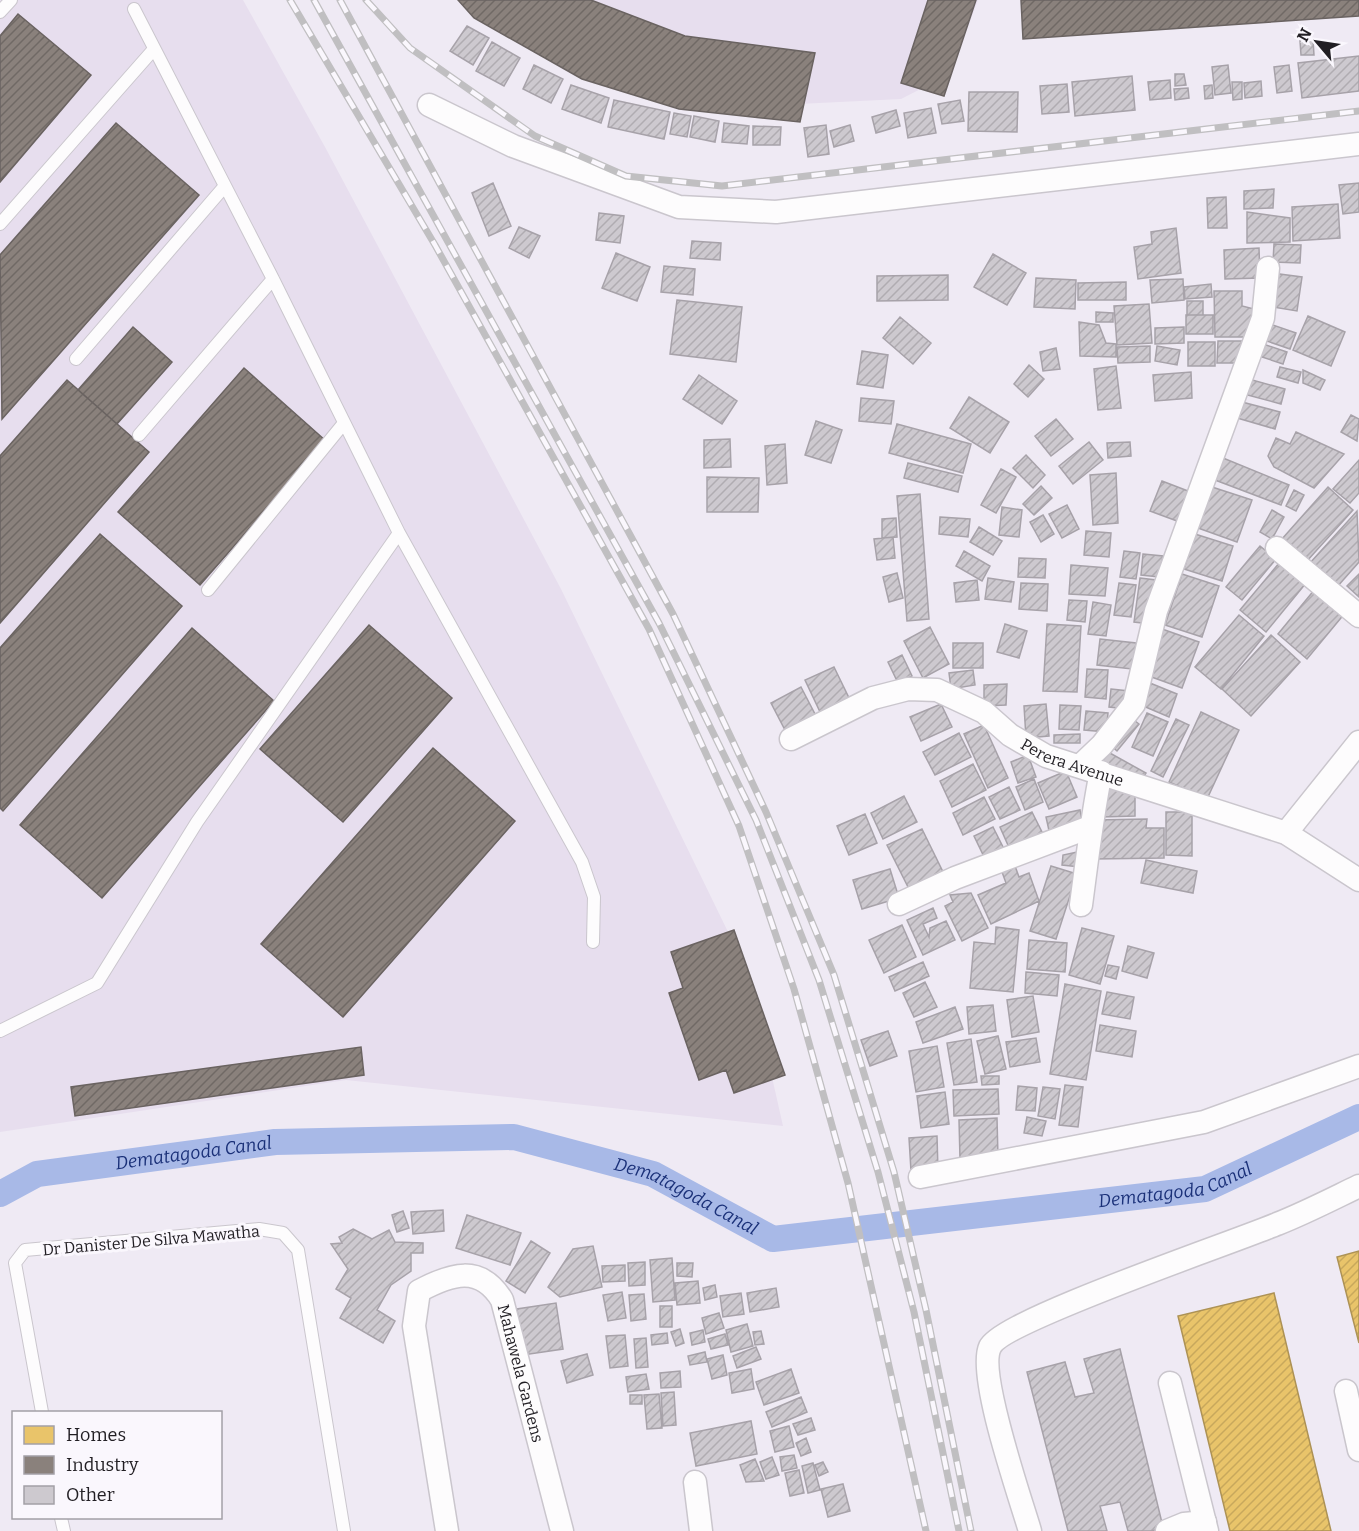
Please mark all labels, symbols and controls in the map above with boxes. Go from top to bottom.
north arrow [1287,12,1347,72]
text: N [1293,25,1316,45]
street label: Perera Avenue [1017,734,1126,790]
water label: Dematagoda Canal [114,1132,273,1174]
water label: Dematagoda Canal [612,1153,762,1240]
water label: Dematagoda Canal [1097,1158,1255,1212]
street label: Dr Danister De Silva Mawatha [42,1222,261,1259]
street label: Mahawela Gardens [494,1302,548,1444]
legend [12,1411,222,1519]
text: Homes [66,1424,126,1446]
text: Industry [66,1454,139,1476]
text: Other [66,1484,115,1506]

